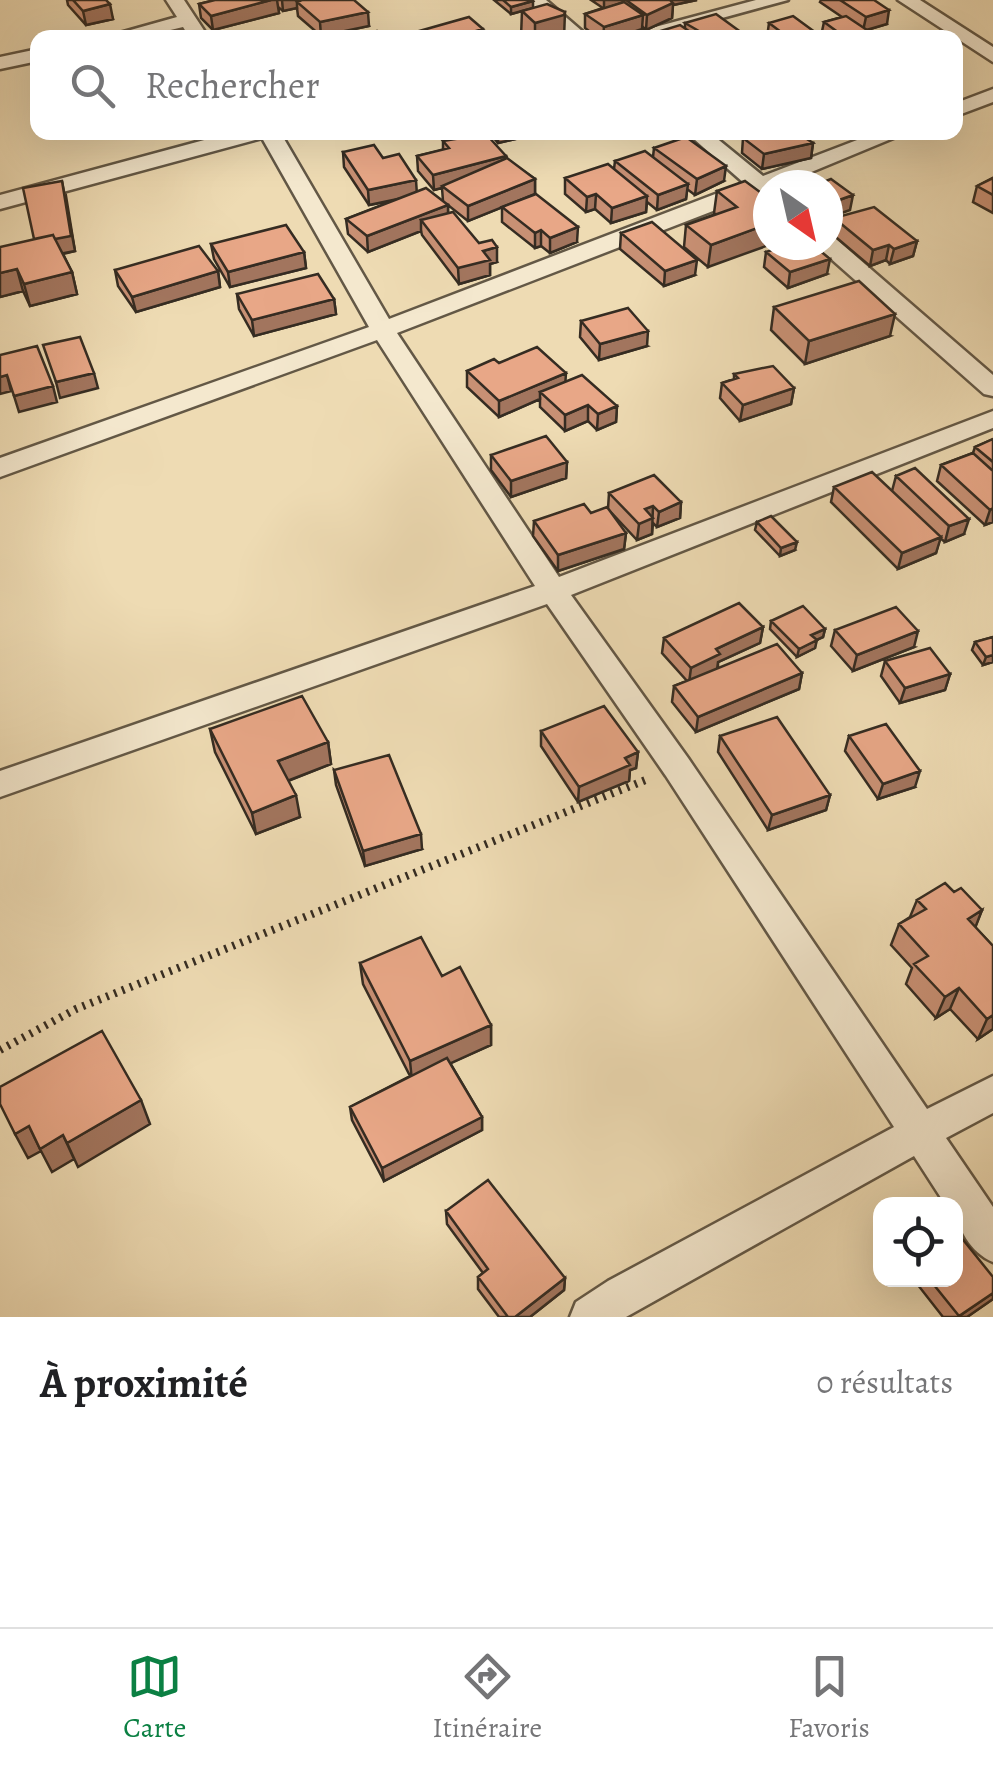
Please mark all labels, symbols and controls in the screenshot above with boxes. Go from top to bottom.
search box [30,30,963,140]
icon: search [65,58,120,113]
text: Rechercher [145,59,320,111]
north arrow [753,170,843,260]
map controls [873,1197,963,1287]
button: locate [873,1197,963,1287]
text: À proximité [40,1354,248,1411]
text: 0 résultats [816,1360,953,1404]
tab: Carte [123,1649,186,1747]
tab: Itinéraire [433,1649,542,1747]
tab: Favoris [788,1649,870,1747]

